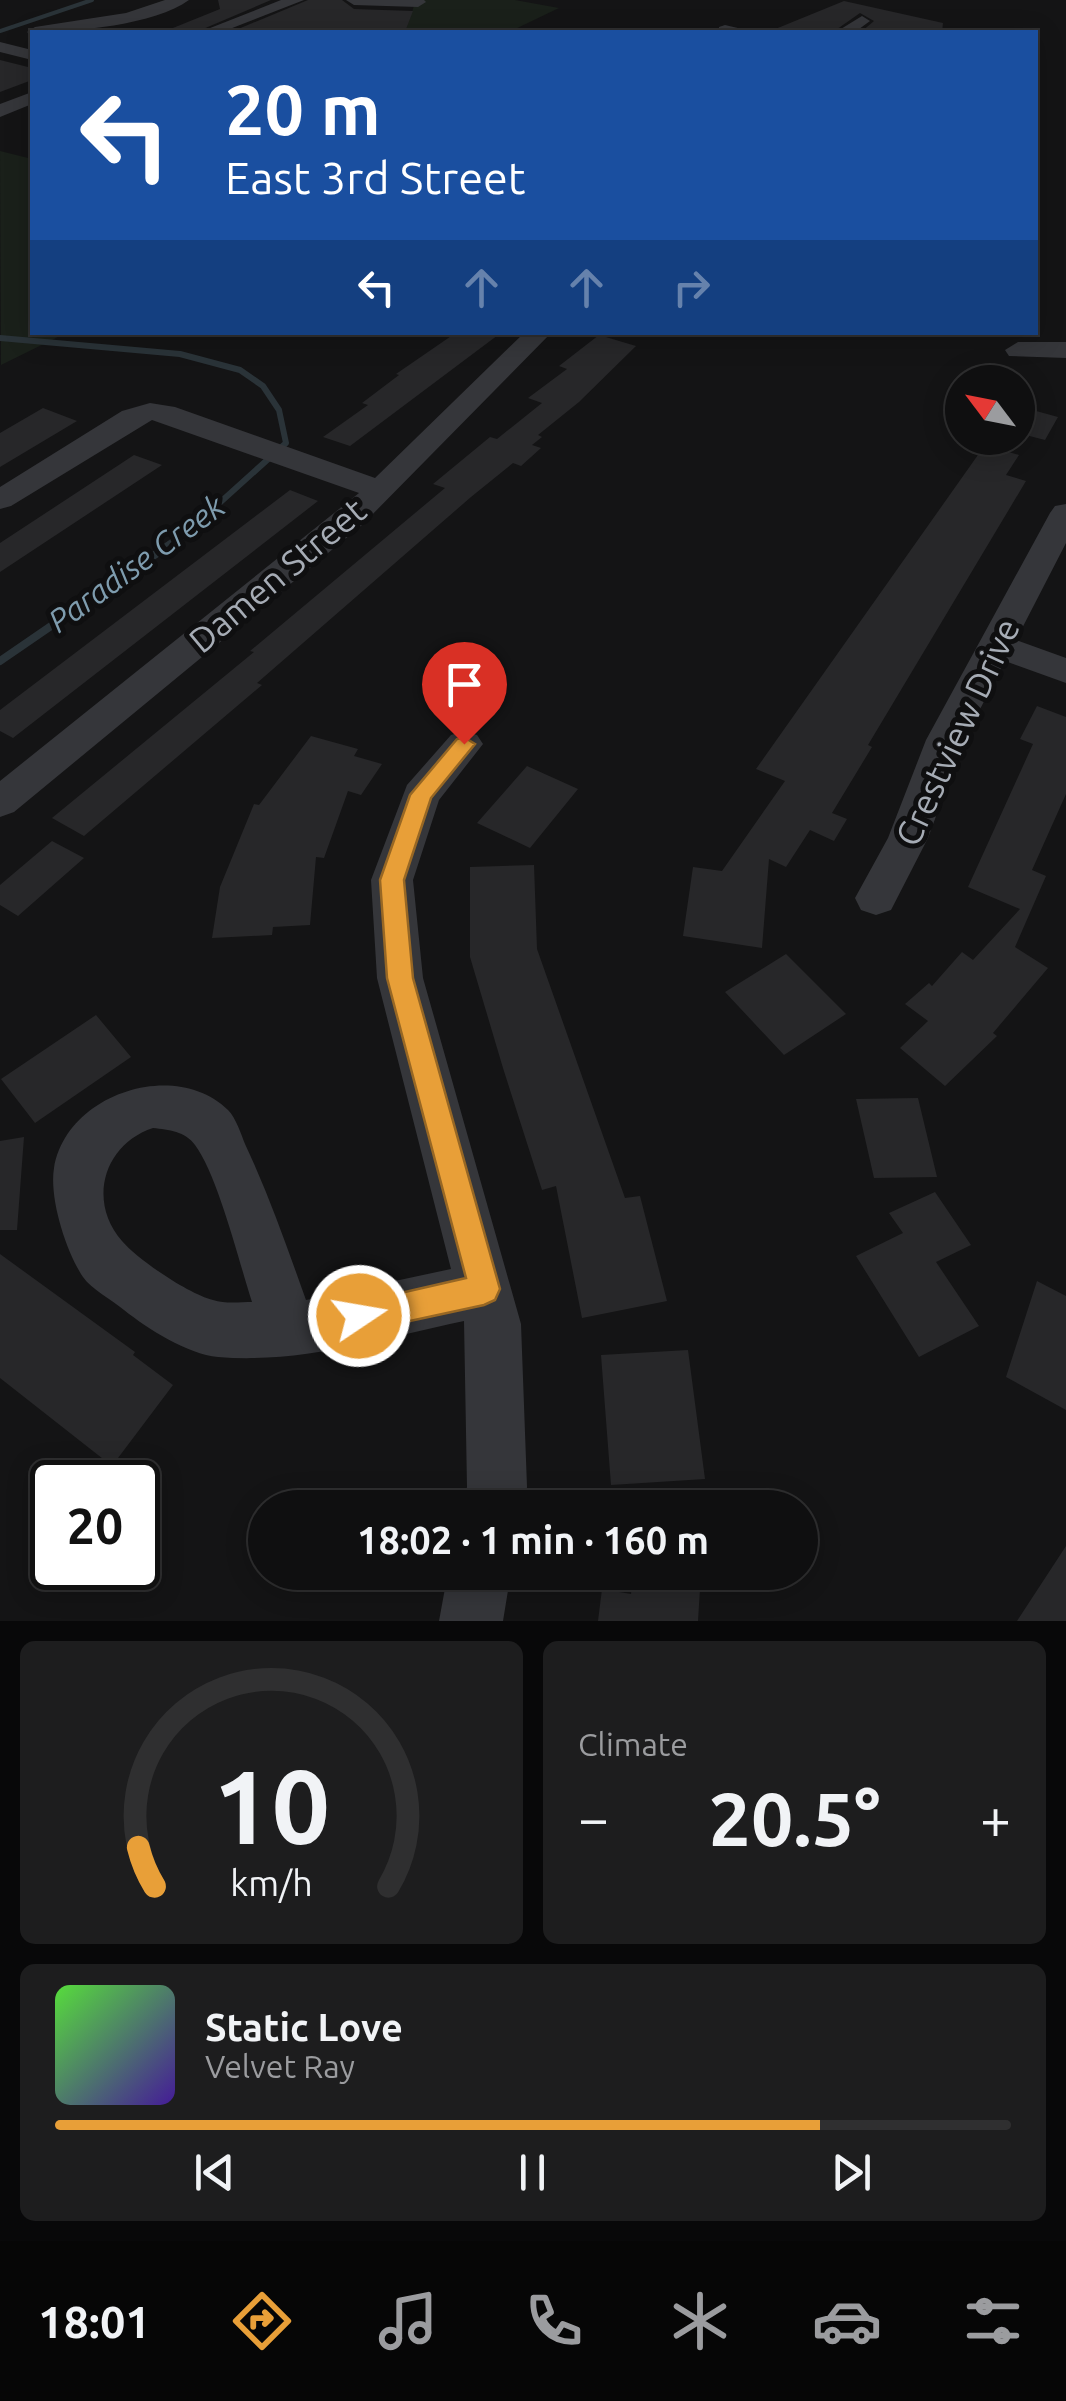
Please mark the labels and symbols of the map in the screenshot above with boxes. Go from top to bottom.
north arrow [945,365,1035,455]
water label: Paradise Creek [41,487,232,639]
street label: Damen Street [181,489,374,660]
street label: Crestview Drive [887,612,1027,852]
pin [422,642,507,745]
position arrow [307,1264,411,1368]
speed limit sign: 20 [30,1460,160,1590]

